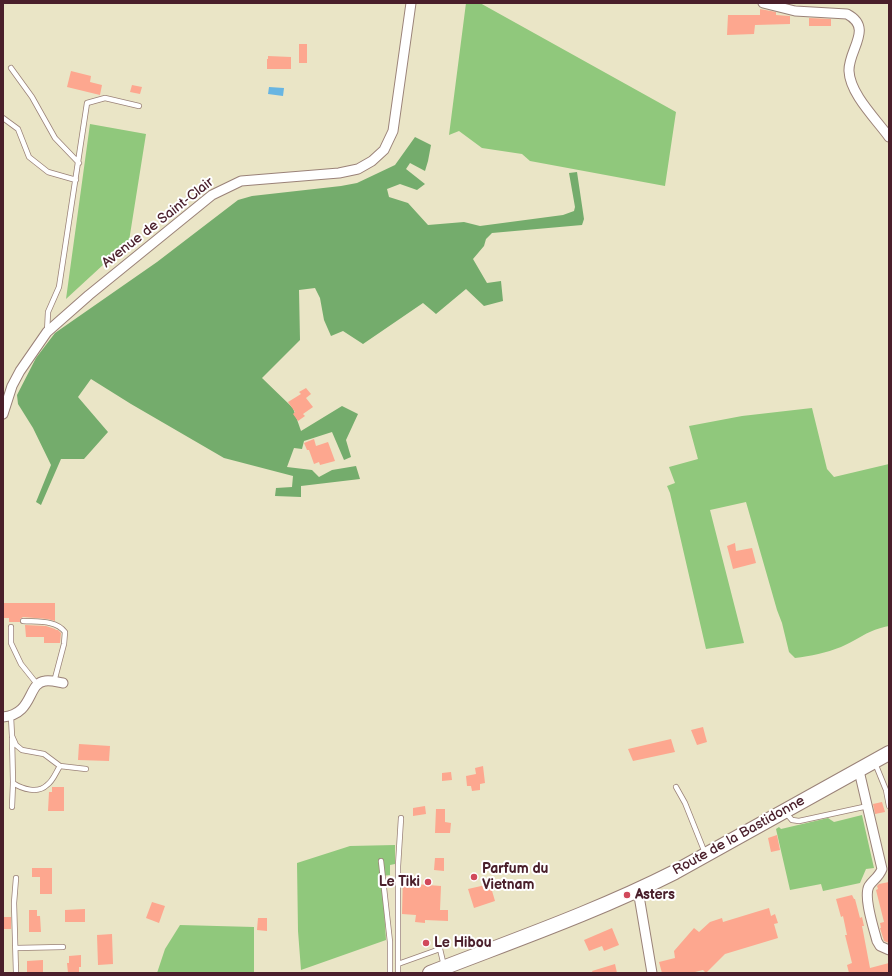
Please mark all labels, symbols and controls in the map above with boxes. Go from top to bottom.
street label: Avenue de Saint-Clair [99,174,217,272]
street label: Route de la Bastidonne [670,793,808,879]
place label: Parfum du Vietnam [482,861,548,894]
marker: Parfum du Vietnam [469,872,479,882]
place label: Le Tiki [379,874,420,890]
marker: Le Tiki [423,877,433,887]
place label: Asters [635,887,675,903]
marker: Asters [622,890,632,900]
place label: Le Hibou [434,935,492,951]
marker: Le Hibou [421,938,431,948]

